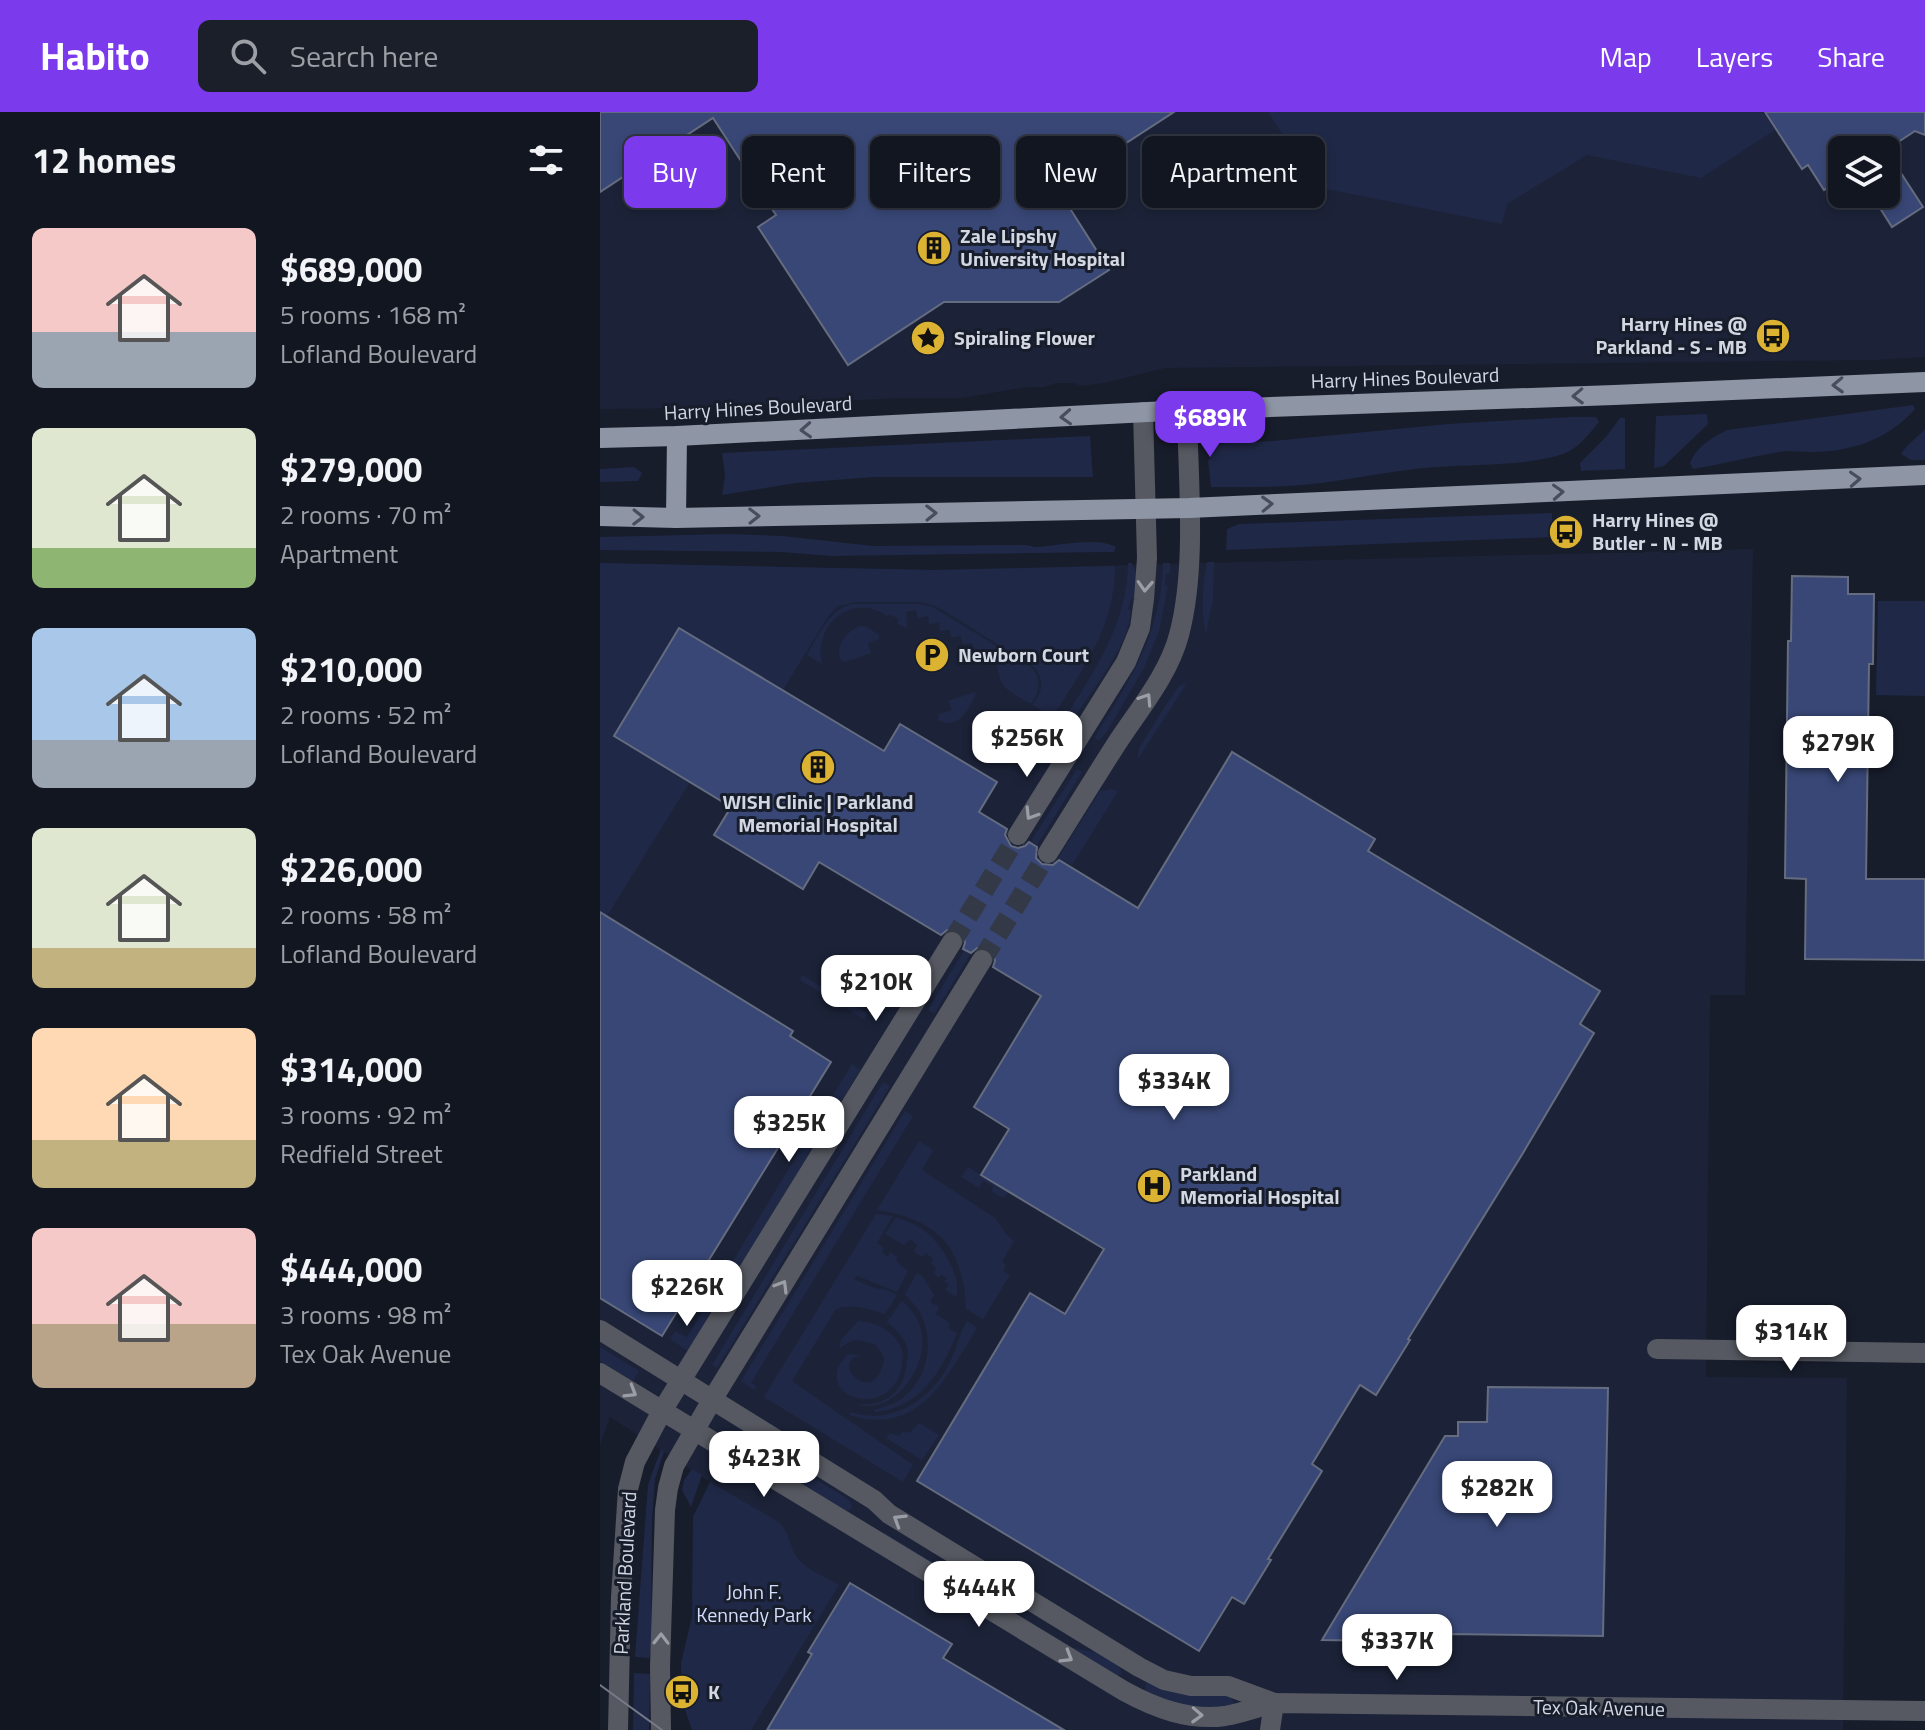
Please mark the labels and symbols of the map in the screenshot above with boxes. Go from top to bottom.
place label: Zale Lipshy University Hospital [960,220,1125,274]
building icon: Zale Lipshy University Hospital [915,229,953,267]
place label: Harry Hines @ Parkland - S - MB [1596,308,1747,362]
bus stop icon: Harry Hines @ Parkland - S - MB [1754,317,1792,355]
place icon: Spiraling Flower [909,319,947,357]
place label: Spiraling Flower [954,322,1096,353]
street label: Harry Hines Boulevard [1310,359,1500,396]
one-way arrow [1831,377,1844,394]
street label: Harry Hines Boulevard [663,387,853,428]
one-way arrow [1571,388,1584,405]
pin: $689K [1154,391,1266,459]
one-way arrow [1059,408,1072,425]
one-way arrow [799,421,812,438]
one-way arrow [1849,471,1862,488]
one-way arrow [1552,483,1565,500]
one-way arrow [1261,496,1274,513]
one-way arrow [925,504,938,522]
place label: Harry Hines @ Butler - N - MB [1592,504,1723,558]
one-way arrow [748,507,761,525]
one-way arrow [632,508,645,526]
bus stop icon: Harry Hines @ Butler - N - MB [1547,513,1585,551]
one-way arrow [1137,580,1154,593]
parking icon: Newborn Court [913,636,951,674]
place label: Newborn Court [958,639,1089,670]
one-way arrow [1136,694,1151,708]
pin: $256K [971,711,1083,779]
pin: $279K [1782,716,1894,784]
building icon: WISH Clinic | Parkland Memorial Hospital [799,748,837,786]
place label: WISH Clinic | Parkland Memorial Hospital [722,786,914,840]
one-way arrow [1025,805,1040,820]
pin: $210K [820,955,932,1023]
pin: $334K [1118,1054,1230,1122]
pin: $325K [733,1096,845,1164]
place label: Parkland Memorial Hospital [1180,1158,1340,1212]
hospital icon: Parkland Memorial Hospital [1135,1167,1173,1205]
pin: $226K [631,1260,743,1328]
one-way arrow [772,1280,787,1295]
pin: $314K [1735,1305,1847,1373]
one-way arrow [622,1382,637,1398]
pin: $423K [708,1431,820,1499]
pin: $282K [1441,1461,1553,1529]
street label: Parkland Boulevard [605,1491,644,1655]
one-way arrow [893,1514,908,1529]
pin: $444K [923,1561,1035,1629]
park label: John F. Kennedy Park [696,1576,812,1630]
pin: $337K [1341,1614,1453,1682]
one-way arrow [652,1632,670,1645]
one-way arrow [1058,1647,1073,1662]
bus stop icon: K [663,1673,701,1711]
place label: K [708,1676,720,1707]
street label: Tex Oak Avenue [1533,1691,1665,1724]
one-way arrow [1191,1707,1204,1724]

